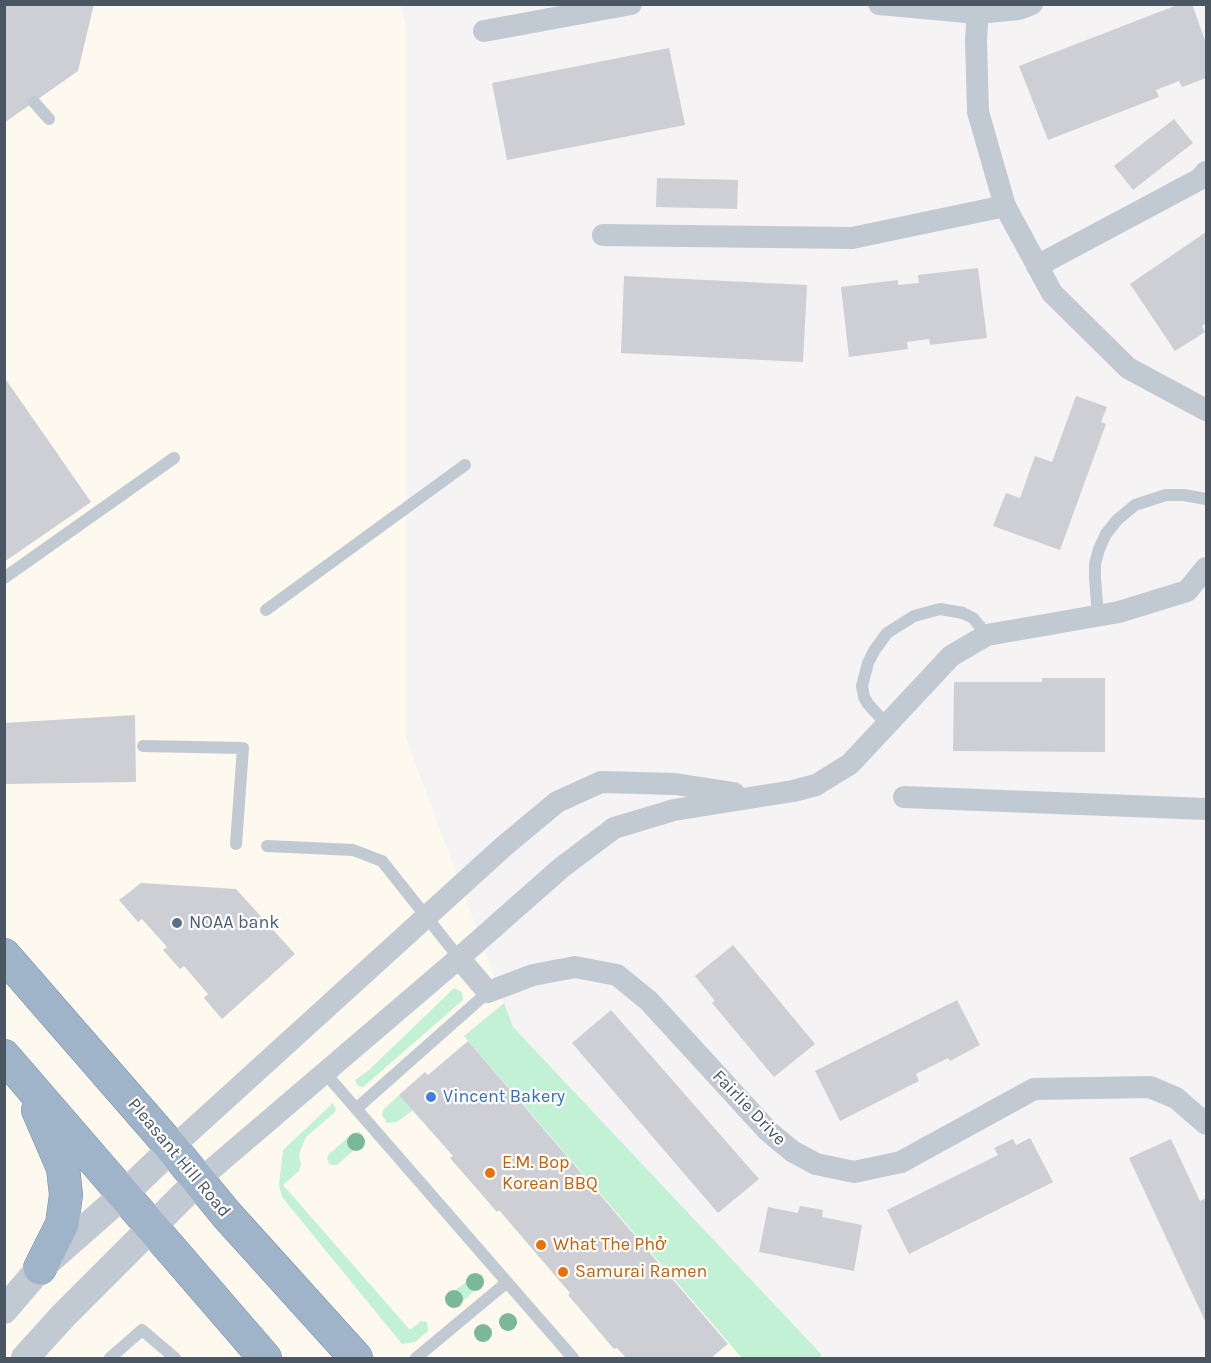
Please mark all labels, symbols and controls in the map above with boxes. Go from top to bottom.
place label: NOAA bank [189,912,279,934]
marker: NOAA bank [170,916,184,930]
street label: Fairlie Drive [708,1066,790,1150]
place label: Vincent Bakery [443,1086,565,1108]
marker: Vincent Bakery [424,1090,438,1104]
street label: Pleasant Hill Road [123,1094,235,1222]
place label: E.M. Bop Korean BBQ [502,1152,598,1194]
marker: E.M. Bop Korean BBQ [483,1166,497,1180]
place label: What The Phở [553,1234,667,1256]
marker: What The Phở [534,1238,548,1252]
place label: Samurai Ramen [575,1261,707,1283]
marker: Samurai Ramen [556,1265,570,1279]

